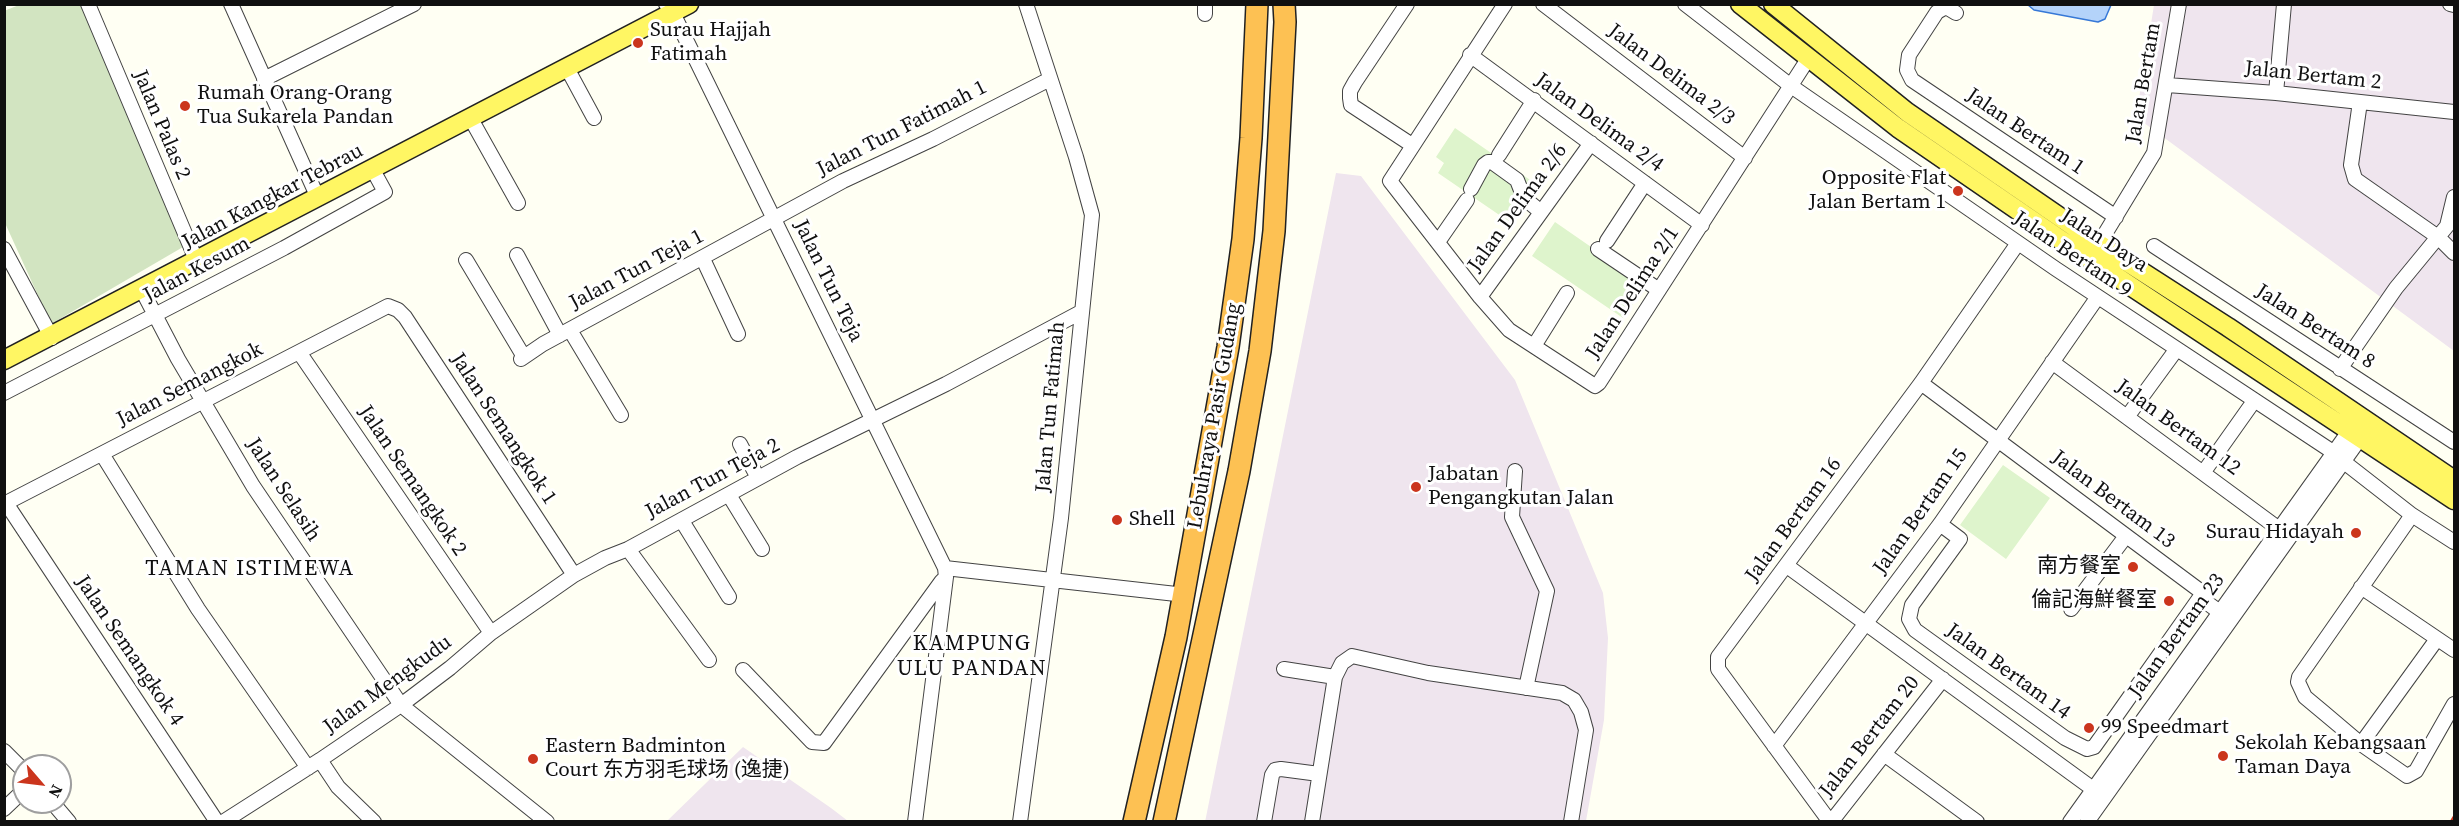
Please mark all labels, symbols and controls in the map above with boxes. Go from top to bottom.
place label: Surau Hajjah Fatimah [650,18,771,68]
street label: Jalan Delima 2/3 [1602,19,1740,131]
street label: Jalan Bertam [2121,21,2167,145]
marker: Surau Hajjah Fatimah [631,36,645,50]
street label: Jalan Bertam 2 [2243,56,2383,96]
street label: Jalan Palas 2 [127,66,195,184]
street label: Jalan Delima 2/4 [1530,68,1668,178]
street label: Jalan Tun Fatimah 1 [813,75,991,183]
place label: Rumah Orang-Orang Tua Sukarela Pandan [197,81,393,131]
street label: Jalan Bertam 1 [1961,83,2089,181]
marker: Rumah Orang-Orang Tua Sukarela Pandan [178,99,192,113]
street label: Jalan Kangkar Tebrau [178,139,368,255]
street label: Jalan Delima 2/6 [1463,139,1573,277]
place label: Opposite Flat Jalan Bertam 1 [1809,166,1946,216]
marker: Opposite Flat Jalan Bertam 1 [1951,184,1965,198]
street label: Jalan Daya [2056,204,2152,278]
street label: Jalan Bertam 9 [2008,206,2136,304]
street label: Jalan Tun Teja [788,216,868,346]
street label: Jalan Delima 2/1 [1581,222,1685,364]
street label: Jalan Tun Teja 1 [566,224,708,316]
street label: Jalan Kesum [140,231,254,309]
street label: Jalan Bertam 8 [2251,279,2379,375]
street label: Lebuhraya Pasir Gudang [1183,301,1247,531]
street label: Jalan Tun Fatimah [1031,320,1071,494]
street label: Jalan Semangkok [113,337,267,433]
street label: Jalan Semangkok 1 [445,348,561,510]
street label: Jalan Bertam 12 [2111,374,2245,482]
street label: Jalan Semangkok 2 [352,401,472,561]
street label: Jalan Tun Teja 2 [642,433,784,525]
street label: Jalan Selasih [240,434,326,546]
street label: Jalan Bertam 15 [1868,444,1974,580]
street label: Jalan Bertam 13 [2046,446,2180,554]
street label: Jalan Bertam 16 [1740,453,1848,587]
place label: Jabatan Pengangkutan Jalan [1428,462,1614,512]
marker: Jabatan Pengangkutan Jalan [1409,480,1423,494]
place label: Shell [1129,507,1175,533]
marker: Shell [1110,513,1124,527]
place label: Surau Hidayah [2206,520,2344,546]
marker: Surau Hidayah [2349,526,2363,540]
place label: 南方餐室 [2037,554,2121,580]
district label: TAMAN ISTIMEWA [145,556,355,582]
marker: 南方餐室 [2126,560,2140,574]
street label: Jalan Bertam 23 [2123,569,2231,703]
street label: Jalan Semangkok 4 [69,571,189,731]
place label: 倫記海鮮餐室 [2031,588,2157,614]
marker: 倫記海鮮餐室 [2162,594,2176,608]
street label: Jalan Bertam 14 [1941,618,2075,726]
street label: Jalan Mengkudu [319,630,457,740]
district label: KAMPUNG ULU PANDAN [897,631,1047,682]
street label: Jalan Bertam 20 [1815,671,1925,803]
place label: 99 Speedmart [2101,715,2229,741]
marker: 99 Speedmart [2082,721,2096,735]
place label: Sekolah Kebangsaan Taman Daya [2235,731,2426,781]
place label: Eastern Badminton Court 东方羽毛球场 (逸捷) [545,734,790,784]
marker: Sekolah Kebangsaan Taman Daya [2216,749,2230,763]
marker: Eastern Badminton Court 东方羽毛球场 (逸捷) [526,752,540,766]
north arrow [12,754,72,814]
text: N [44,781,69,802]

